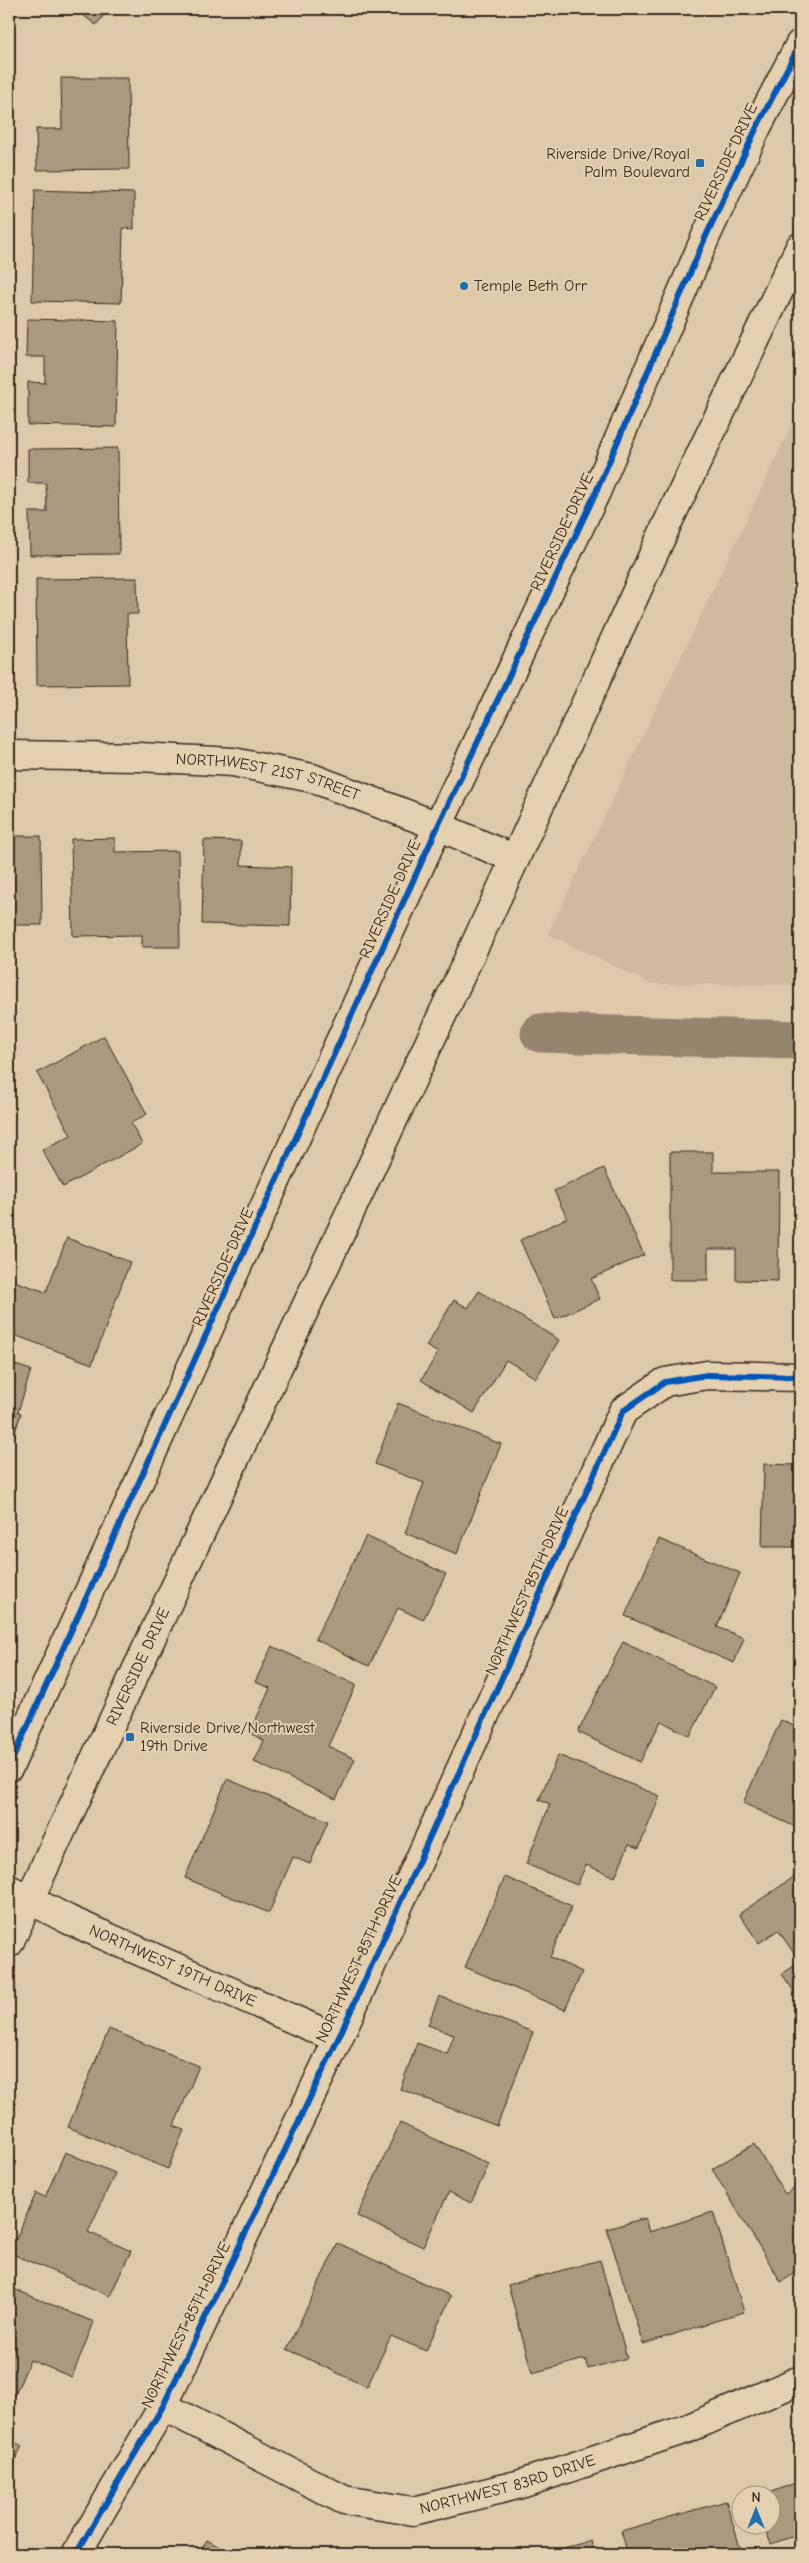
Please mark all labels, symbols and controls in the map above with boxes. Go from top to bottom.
street label: RIVERSIDE DRIVE [691,100,761,224]
place label: Riverside Drive/Royal Palm Boulevard [546,145,690,181]
marker: Riverside Drive/Royal Palm Boulevard [694,157,706,169]
place label: Temple Beth Orr [474,277,588,295]
marker: Temple Beth Orr [458,280,470,292]
street label: RIVERSIDE DRIVE [527,470,597,594]
street label: NORTHWEST 21ST STREET [175,750,363,805]
street label: RIVERSIDE DRIVE [356,837,424,961]
street label: RIVERSIDE DRIVE [189,1205,257,1329]
street label: NORTHWEST 85TH DRIVE [482,1504,572,1678]
street label: RIVERSIDE DRIVE [103,1605,173,1728]
place label: Riverside Drive/Northwest 19th Drive [140,1719,315,1755]
marker: Riverside Drive/Northwest 19th Drive [124,1731,136,1743]
street label: NORTHWEST 85TH DRIVE [312,1872,406,2046]
street label: NORTHWEST 19TH DRIVE [87,1921,259,2011]
street label: NORTHWEST 85TH DRIVE [138,2239,234,2411]
street label: NORTHWEST 83RD DRIVE [418,2451,598,2518]
north arrow [732,2486,782,2536]
text: N [751,2489,761,2506]

